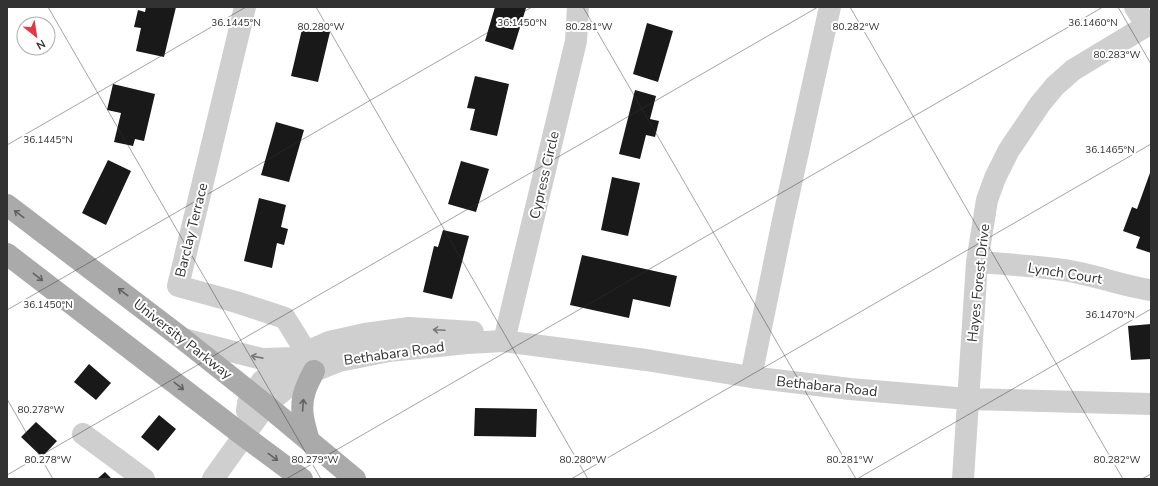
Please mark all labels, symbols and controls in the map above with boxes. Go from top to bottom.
north arrow [16,16,56,56]
text: 36.1445°N [211,16,261,30]
text: 36.1450°N [497,16,547,30]
text: 36.1460°N [1068,16,1118,30]
text: 80.280°W [297,20,345,34]
text: 80.281°W [565,20,613,34]
text: 80.282°W [832,20,880,34]
text: N [33,36,48,53]
text: 80.283°W [1093,48,1141,62]
street label: Cypress Circle [525,129,564,221]
text: 36.1445°N [23,133,73,147]
text: 36.1465°N [1085,143,1135,157]
street label: Barclay Terrace [171,181,212,279]
one-way arrow [14,210,25,218]
street label: Hayes Forest Drive [963,223,994,343]
street label: Lynch Court [1026,258,1104,289]
one-way arrow [32,273,43,282]
one-way arrow [117,288,128,296]
street label: University Parkway [129,295,237,384]
text: 36.1450°N [23,298,73,312]
text: 36.1470°N [1085,308,1135,322]
one-way arrow [433,326,446,333]
street label: Bethabara Road [343,337,446,370]
one-way arrow [251,353,264,361]
street label: Bethabara Road [776,372,878,401]
one-way arrow [174,382,185,391]
one-way arrow [299,399,306,412]
text: 80.278°W [17,403,65,417]
text: 80.278°W [24,453,72,467]
one-way arrow [267,453,278,462]
text: 80.279°W [291,453,339,467]
text: 80.280°W [559,453,607,467]
text: 80.281°W [826,453,874,467]
text: 80.282°W [1093,453,1141,467]

